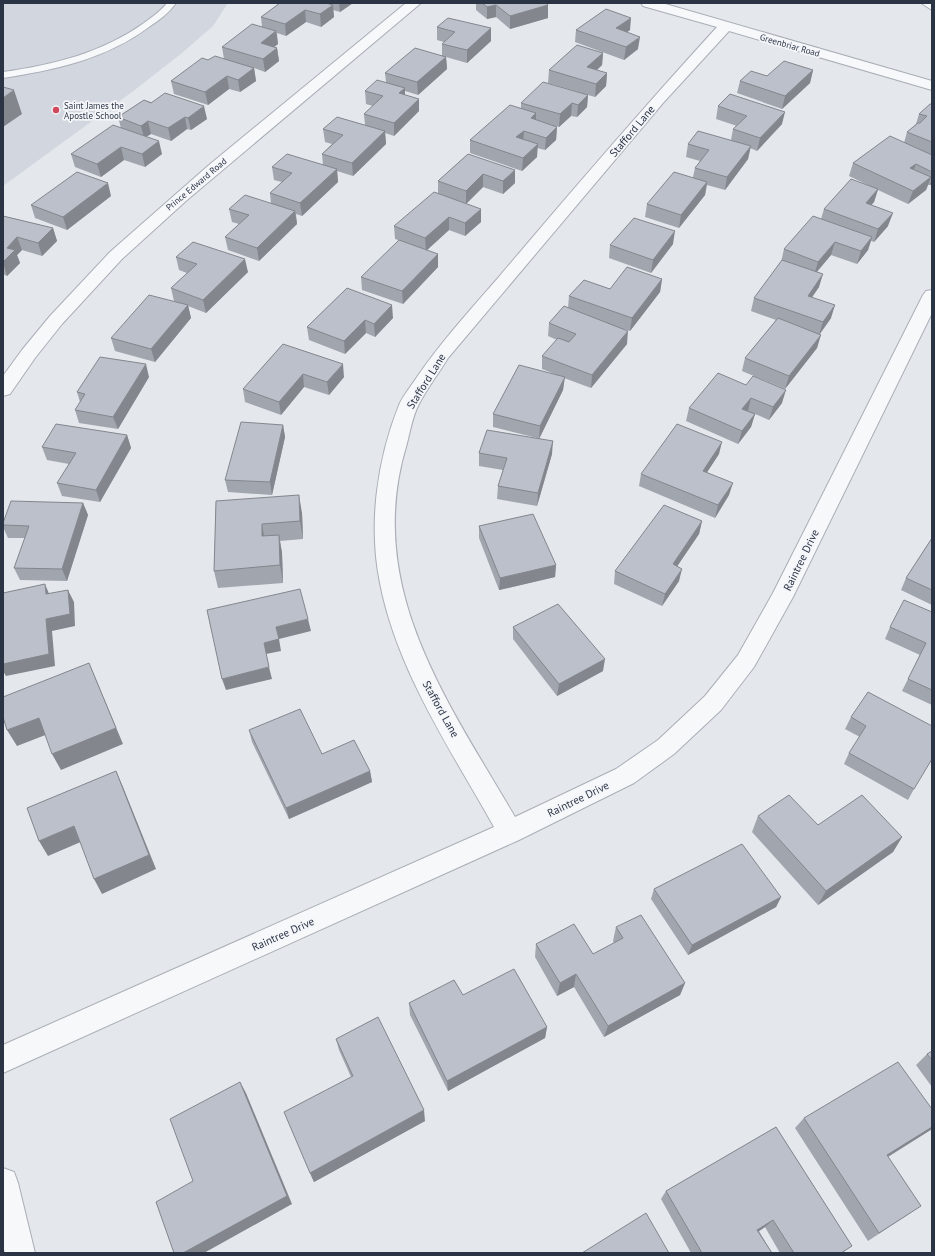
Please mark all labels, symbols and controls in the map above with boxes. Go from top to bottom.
street label: Greenbriar Road [759,31,821,59]
place label: Saint James the Apostle School [64,100,124,121]
street label: Stafford Lane [606,102,658,160]
marker: Saint James the Apostle School [51,105,61,115]
street label: Prince Edward Road [163,155,229,213]
street label: Stafford Lane [403,350,449,411]
street label: Raintree Drive [780,526,822,593]
street label: Stafford Lane [420,678,463,740]
street label: Raintree Drive [545,778,612,820]
street label: Raintree Drive [250,914,317,954]

